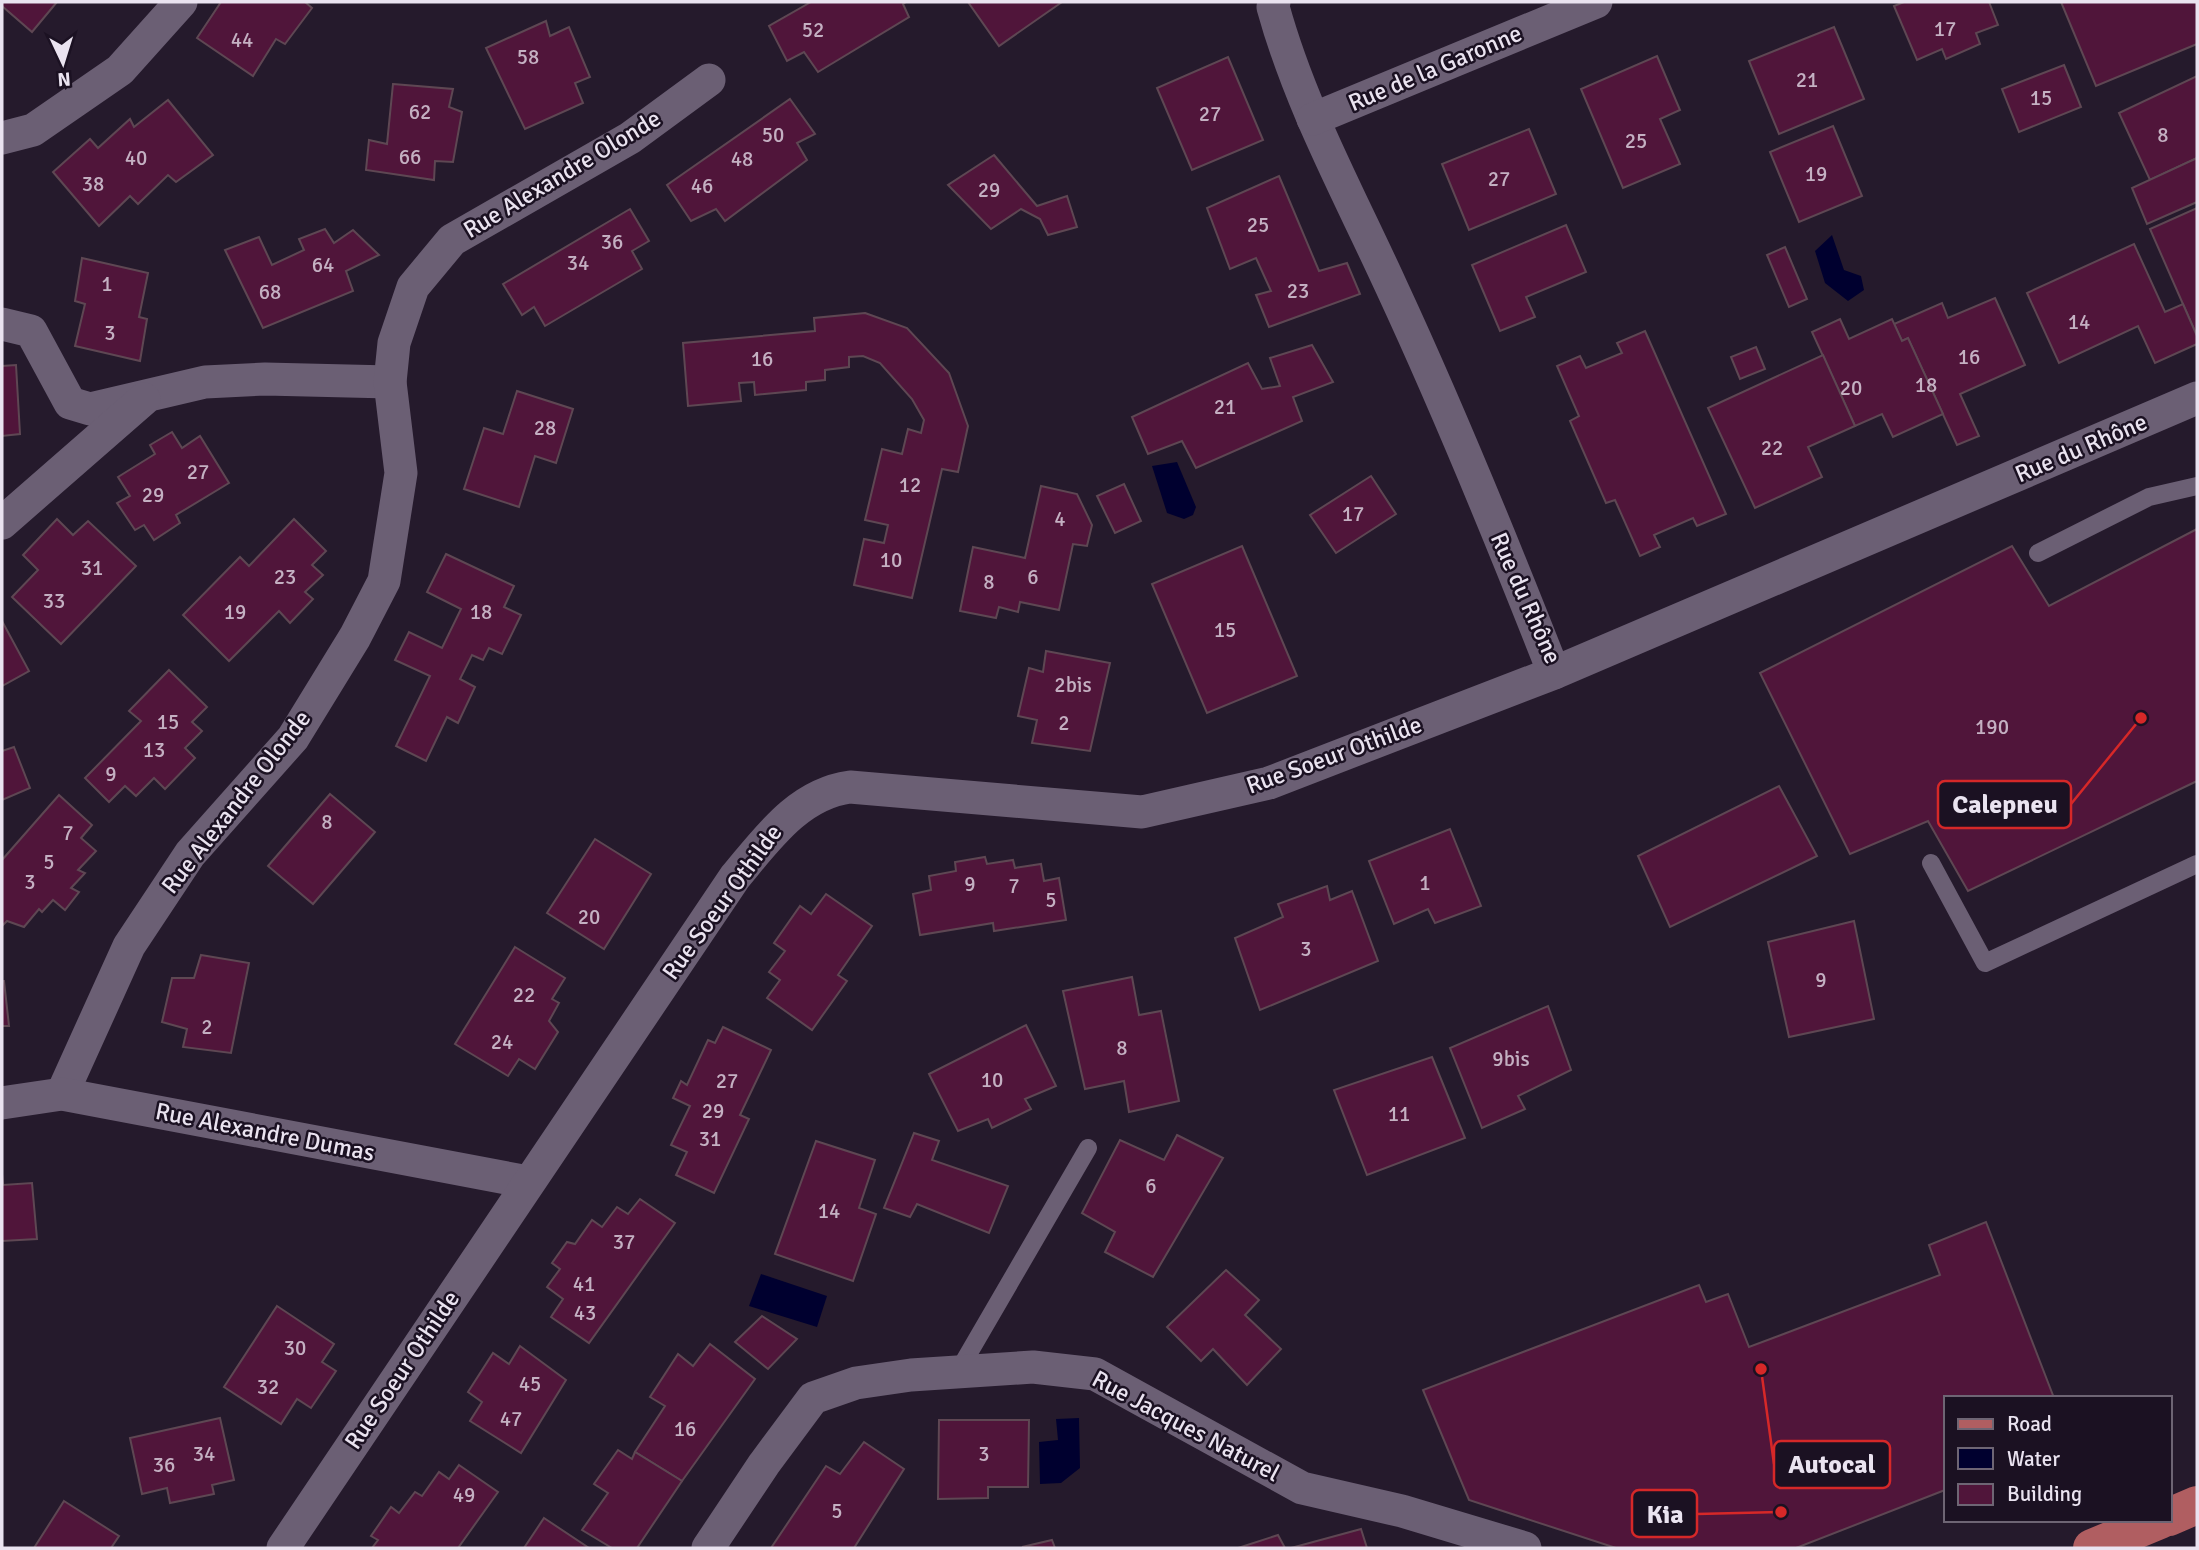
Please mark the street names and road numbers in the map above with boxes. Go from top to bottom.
street label: Rue de la Garonne [1344,18,1526,118]
street label: Rue Alexandre Olonde [458,103,666,245]
street label: Rue du Rhône [2010,407,2152,489]
street label: Rue du Rhône [1484,528,1568,668]
street label: Rue Alexandre Olonde [155,704,317,900]
street label: Rue Soeur Othilde [1242,709,1426,801]
street label: Rue Soeur Othilde [656,818,788,986]
street label: Rue Alexandre Dumas [153,1096,377,1168]
street label: Rue Soeur Othilde [338,1285,466,1455]
street label: Rue Jacques Naturel [1087,1364,1285,1488]

